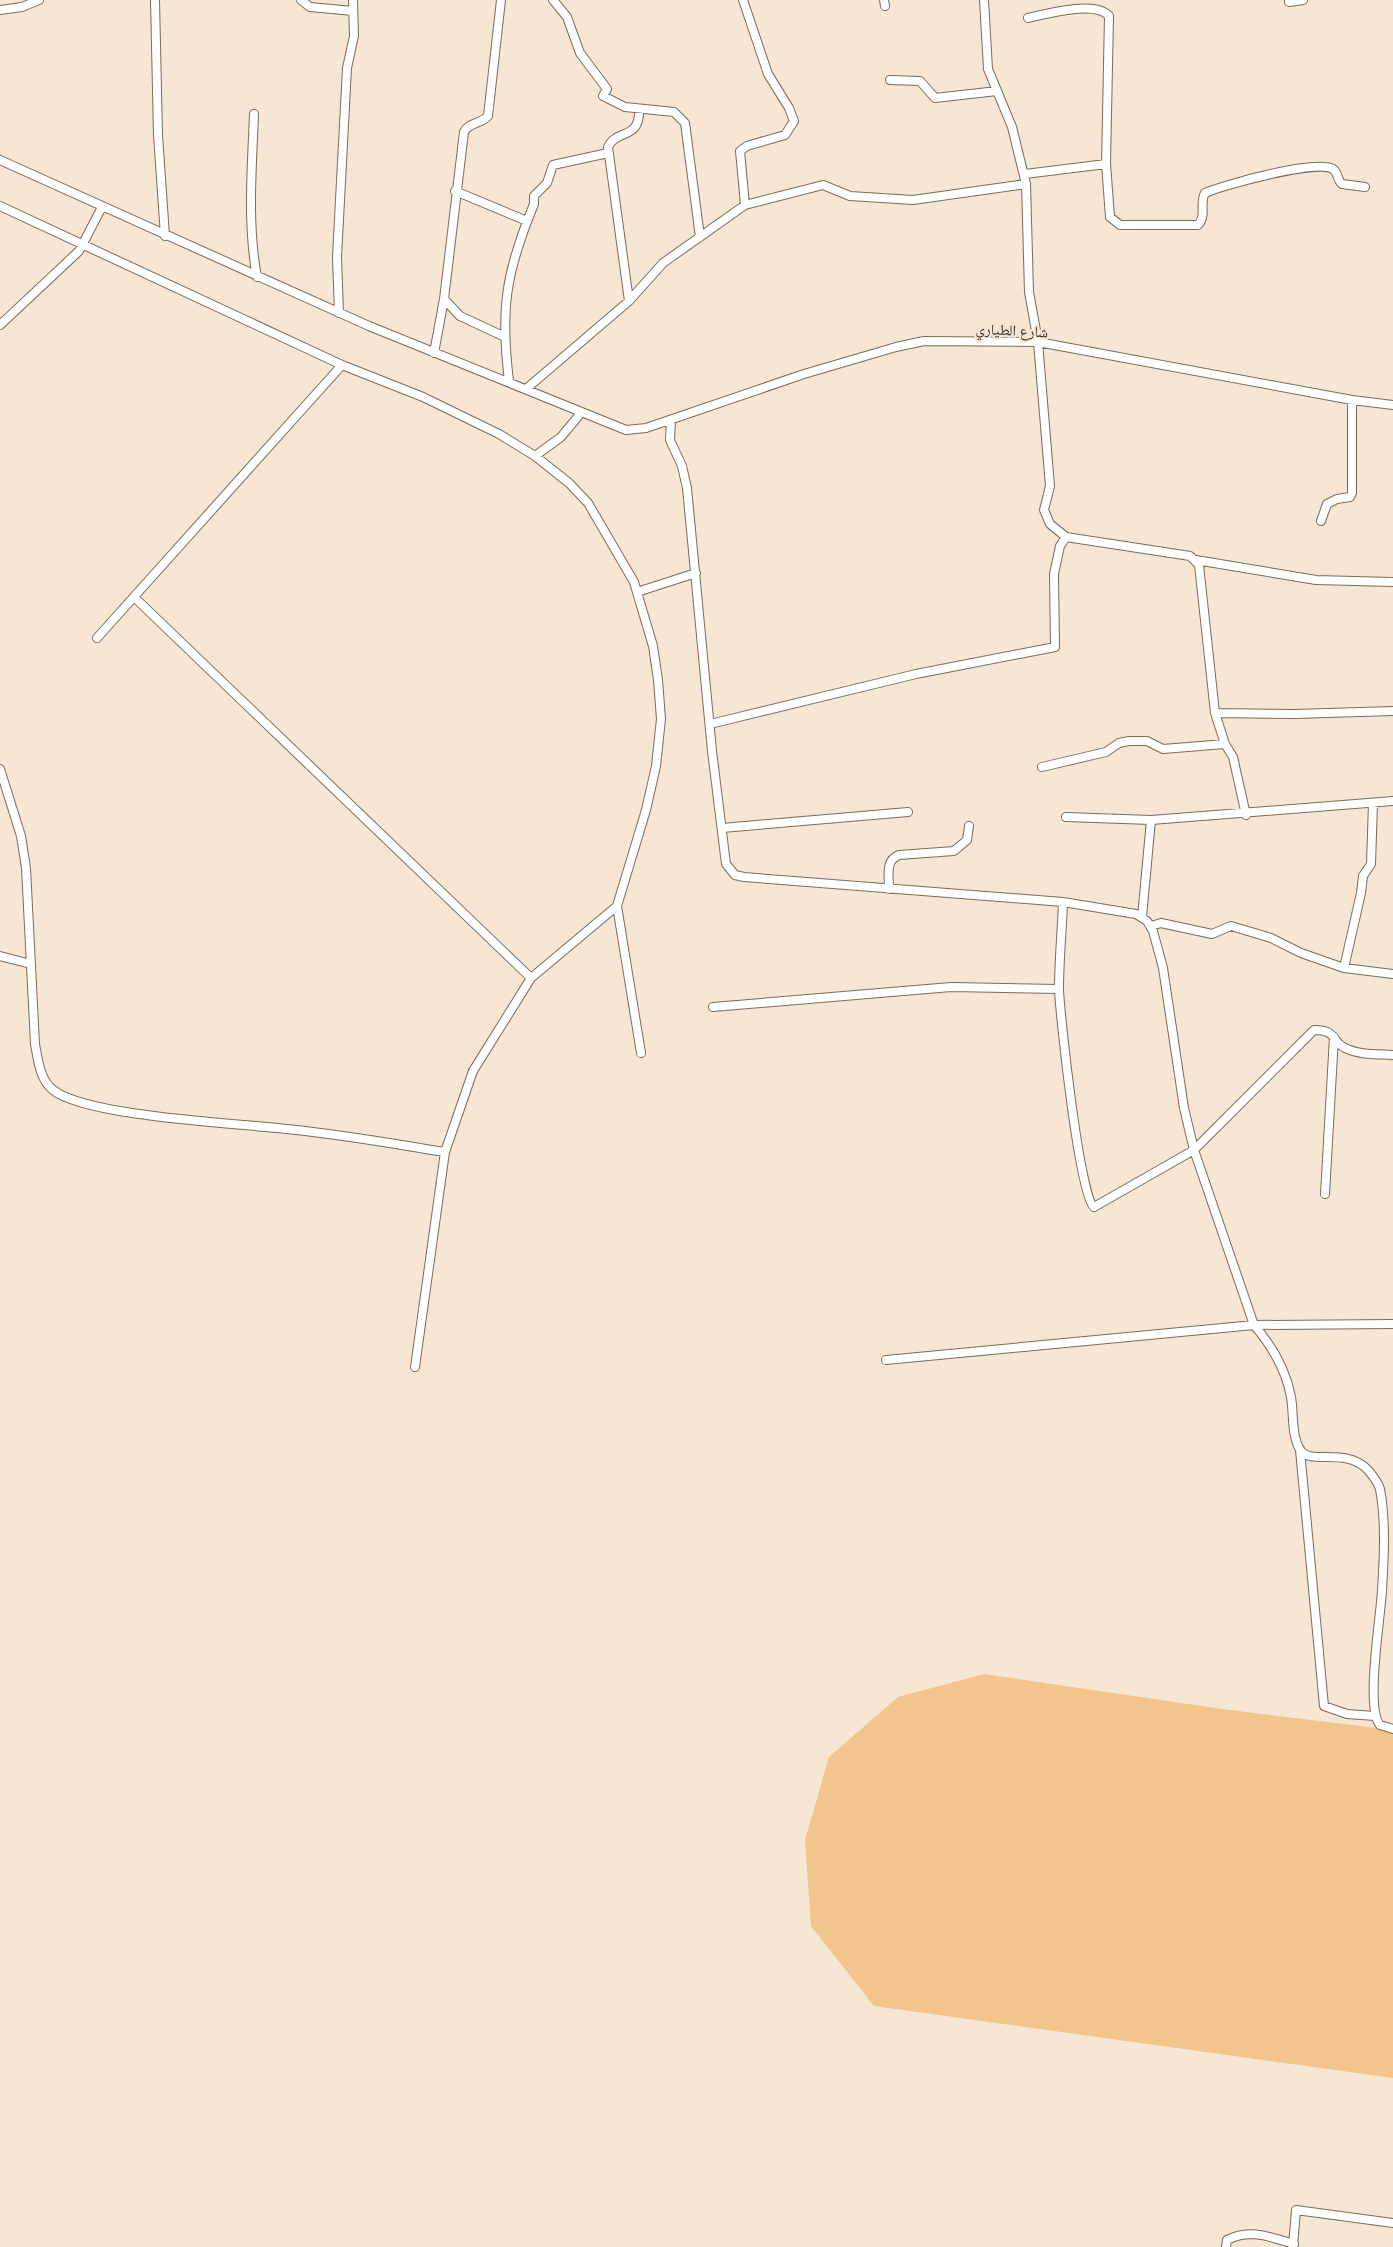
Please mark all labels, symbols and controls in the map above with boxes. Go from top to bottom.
street label: شارع الطياري [975,320,1049,344]

